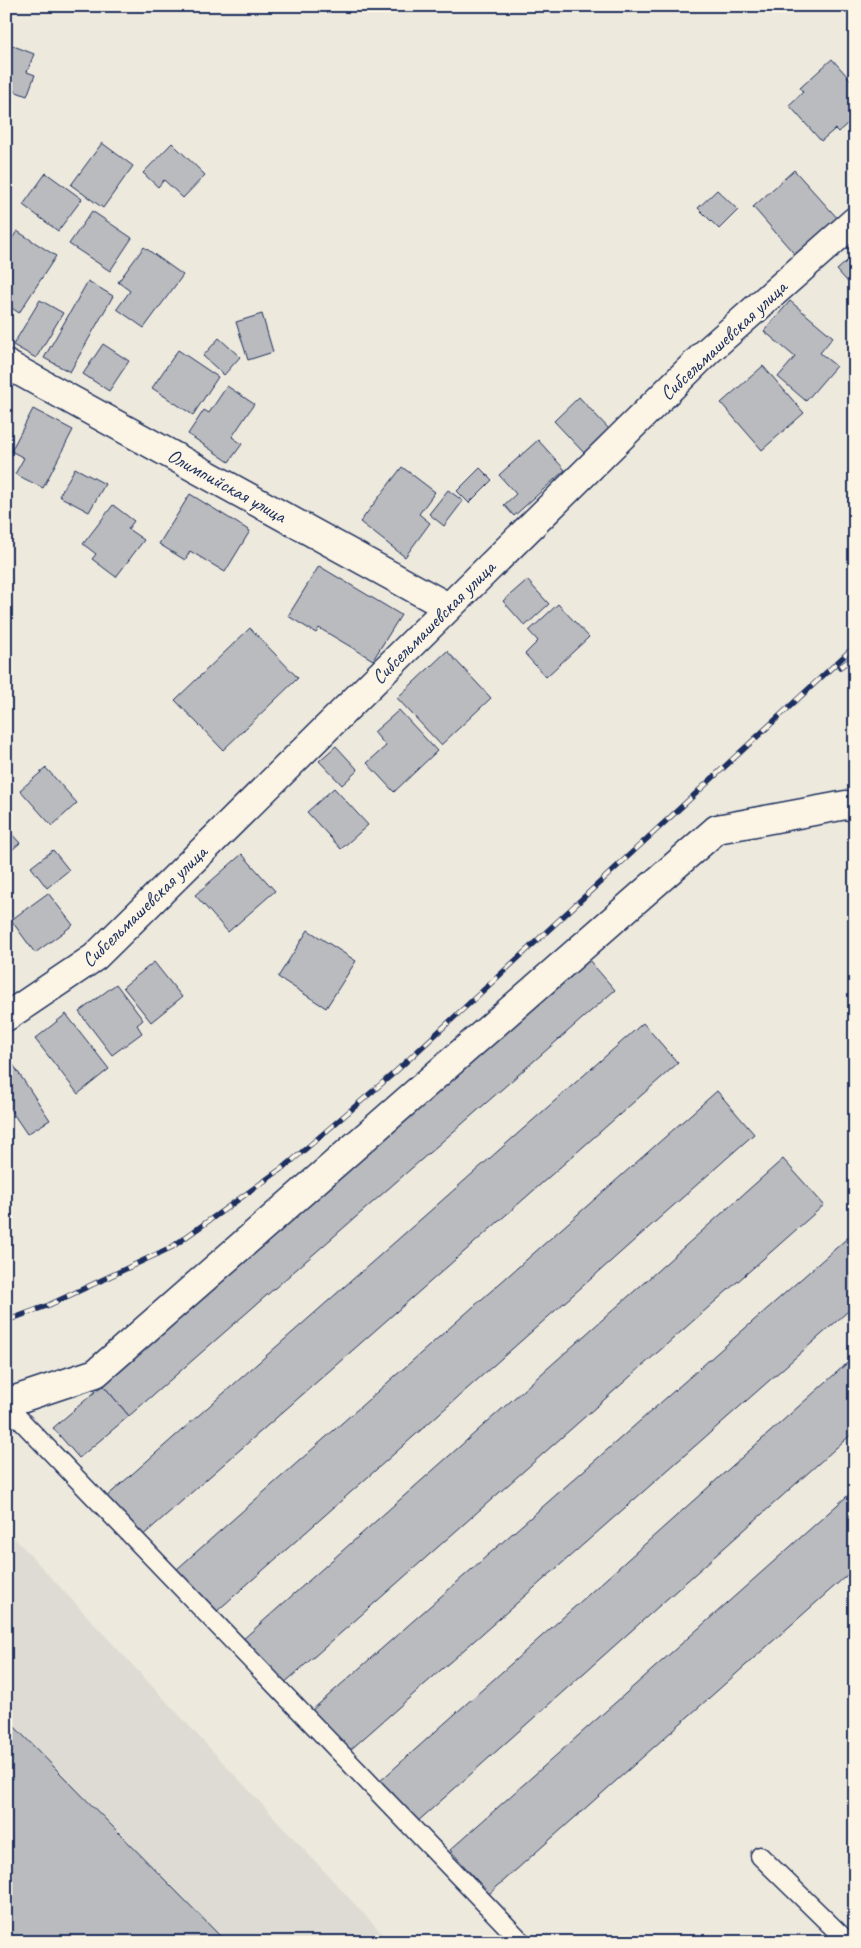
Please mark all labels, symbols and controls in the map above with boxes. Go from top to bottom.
street label: Сибсельмашевская улица [655,274,793,406]
street label: Олимпийская улица [163,443,292,529]
street label: Сибсельмашевская улица [366,554,502,689]
street label: Сибсельмашевская улица [76,839,214,973]

